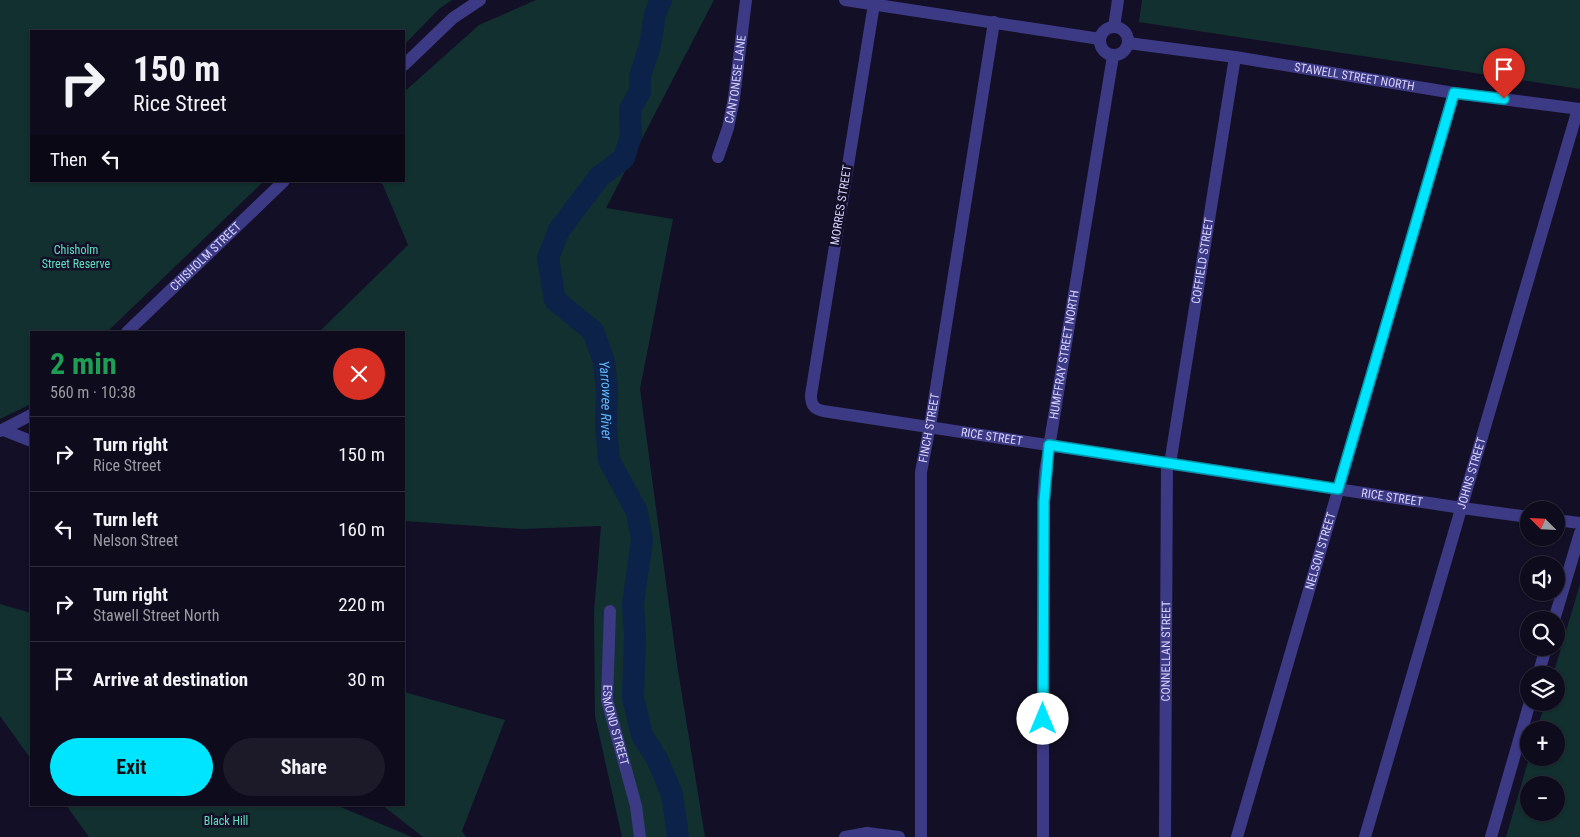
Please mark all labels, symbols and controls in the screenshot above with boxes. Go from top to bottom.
street label: CANTONESE LANE [722,34,749,125]
pin [1483,48,1525,99]
text: 150 m [133,49,220,90]
icon: right [50,50,115,115]
icon: arrive [1490,55,1518,83]
street label: STAWELL STREET NORTH [1293,60,1416,93]
text: Rice Street [133,91,227,116]
icon: left [97,145,125,173]
text: Then [50,148,87,171]
street label: MORRES STREET [828,164,854,246]
street label: COFFIELD STREET [1189,216,1216,305]
street label: CHISHOLM STREET [167,219,244,294]
park label: Chisholm Street Reserve [42,243,111,271]
street label: HUMFFRAY STREET NORTH [1047,289,1082,420]
text: 2 min [50,346,117,381]
button: close [333,348,385,400]
water label: Yarrowee River [596,360,615,442]
text: 560 m · 10:38 [50,383,136,402]
street label: FINCH STREET [916,392,942,464]
street label: RICE STREET [960,425,1024,448]
text: Turn right [93,433,168,456]
street label: JOHNS STREET [1454,436,1489,511]
icon: right [50,440,78,468]
text: 150 m [338,443,385,466]
text: Rice Street [93,456,161,475]
street label: RICE STREET [1360,486,1424,509]
north arrow [1520,501,1565,546]
map controls [1520,501,1565,821]
text: Turn left [93,508,158,531]
street label: NELSON STREET [1303,511,1338,591]
icon: left [50,515,78,543]
text: 160 m [338,518,385,541]
text: Nelson Street [93,531,178,550]
button: sound [1520,556,1565,601]
text: Turn right [93,583,168,606]
icon: right [50,590,78,618]
text: 220 m [338,593,385,616]
street label: CONNELLAN STREET [1159,601,1173,701]
text: Stawell Street North [93,606,219,625]
button: search [1520,611,1565,656]
icon: arrive [50,665,78,693]
button: layers [1520,666,1565,711]
text: Arrive at destination [93,668,248,691]
text: 30 m [348,668,385,691]
street label: ESMOND STREET [599,684,632,767]
position arrow [1016,692,1068,744]
button: + [1520,721,1565,766]
button: Exit [50,738,213,796]
button: Share [223,738,385,796]
button: − [1520,776,1565,821]
park label: Black Hill [204,814,248,828]

